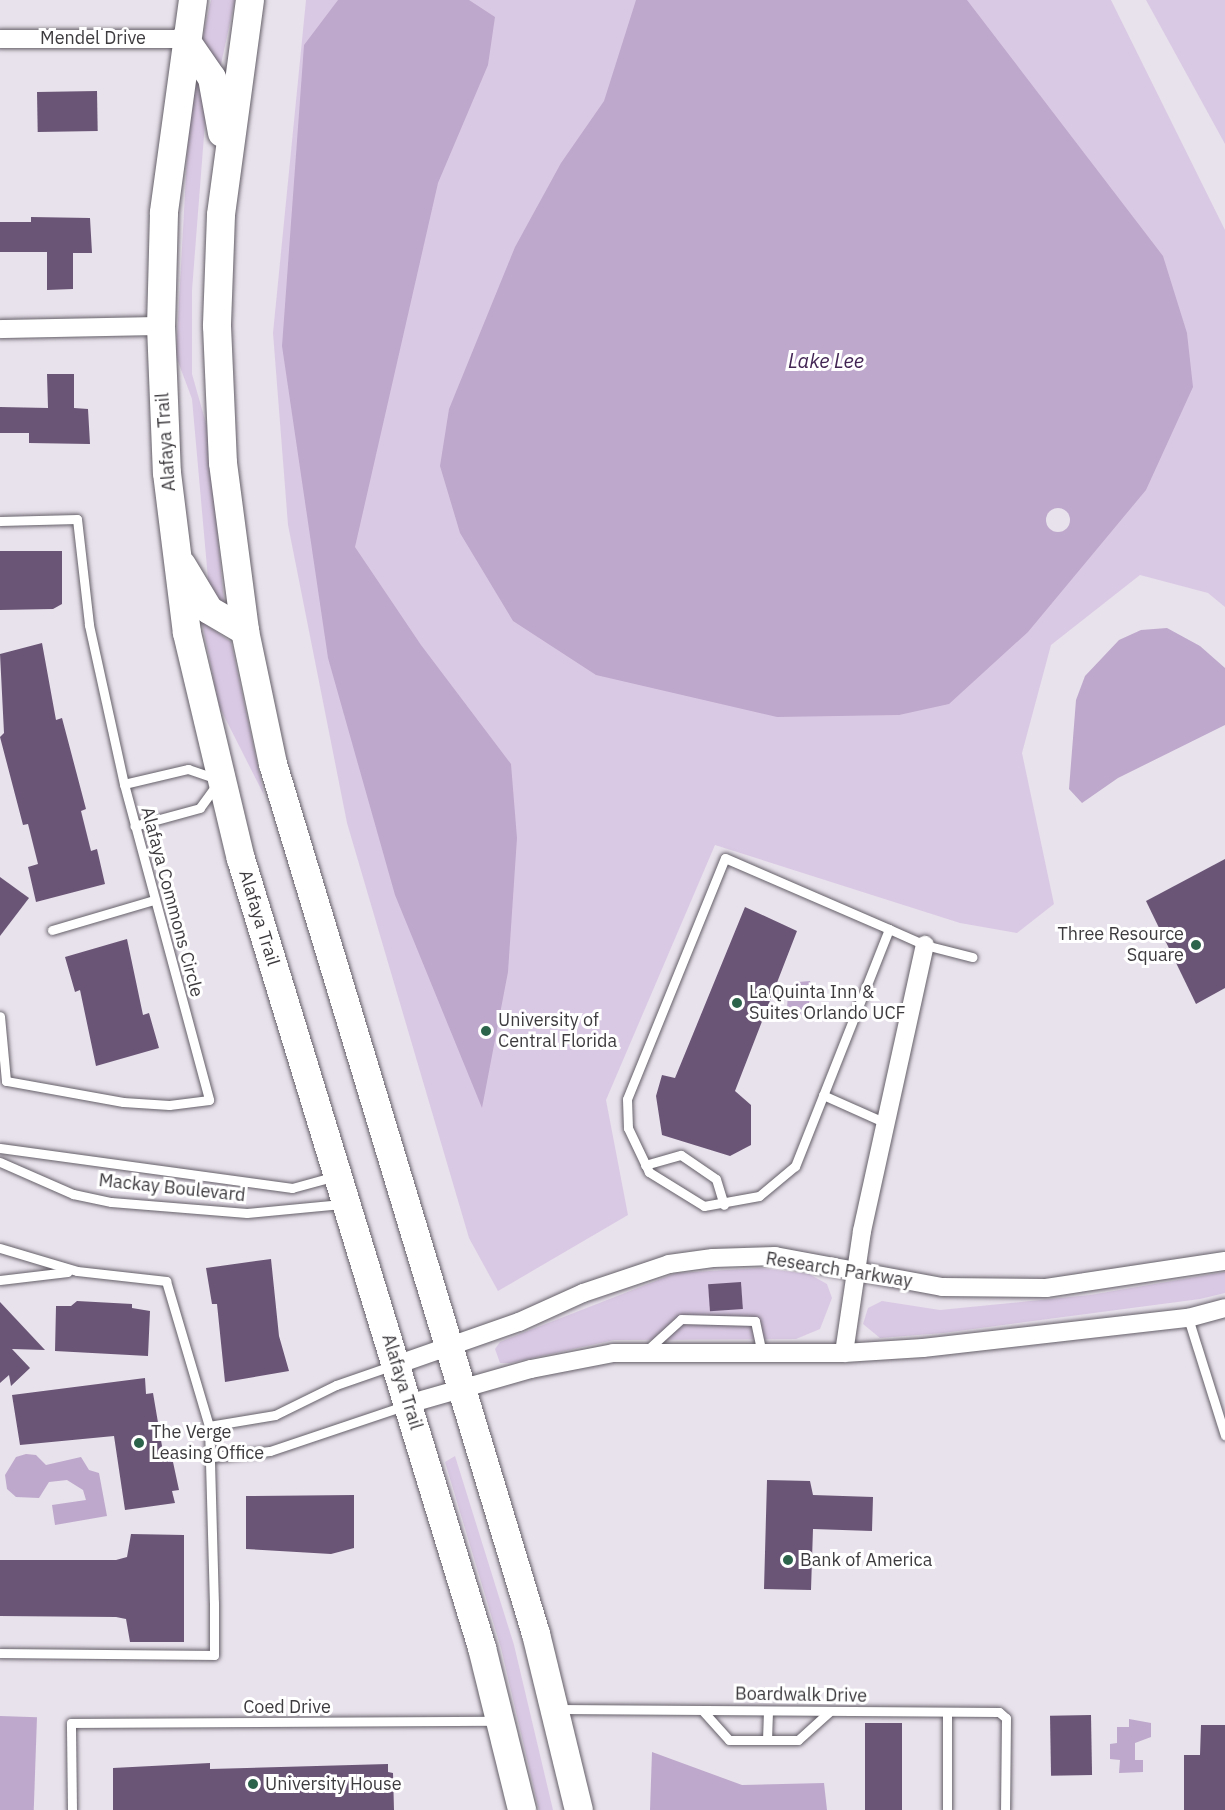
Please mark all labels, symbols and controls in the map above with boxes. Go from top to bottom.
street label: Mendel Drive [40,27,146,49]
water label: Lake Lee [788,348,864,372]
street label: Alafaya Trail [152,392,180,492]
street label: Alafaya Commons Circle [136,805,208,999]
street label: Alafaya Trail [234,867,284,969]
place label: Three Resource Square [1057,924,1184,966]
marker: Three Resource Square [1189,938,1203,952]
place label: La Quinta Inn & Suites Orlando UCF [749,982,906,1024]
marker: La Quinta Inn & Suites Orlando UCF [730,996,744,1010]
place label: University of Central Florida [498,1010,617,1052]
marker: University of Central Florida [479,1024,493,1038]
street label: Mackay Boulevard [98,1170,246,1206]
street label: Research Parkway [764,1248,914,1292]
street label: Alafaya Trail [377,1331,427,1433]
place label: The Verge Leasing Office [151,1422,264,1464]
marker: The Verge Leasing Office [132,1436,146,1450]
place label: Bank of America [800,1549,932,1571]
marker: Bank of America [781,1553,795,1567]
street label: Boardwalk Drive [735,1683,867,1707]
street label: Coed Drive [243,1696,331,1718]
place label: University House [265,1773,402,1795]
marker: University House [246,1777,260,1791]

